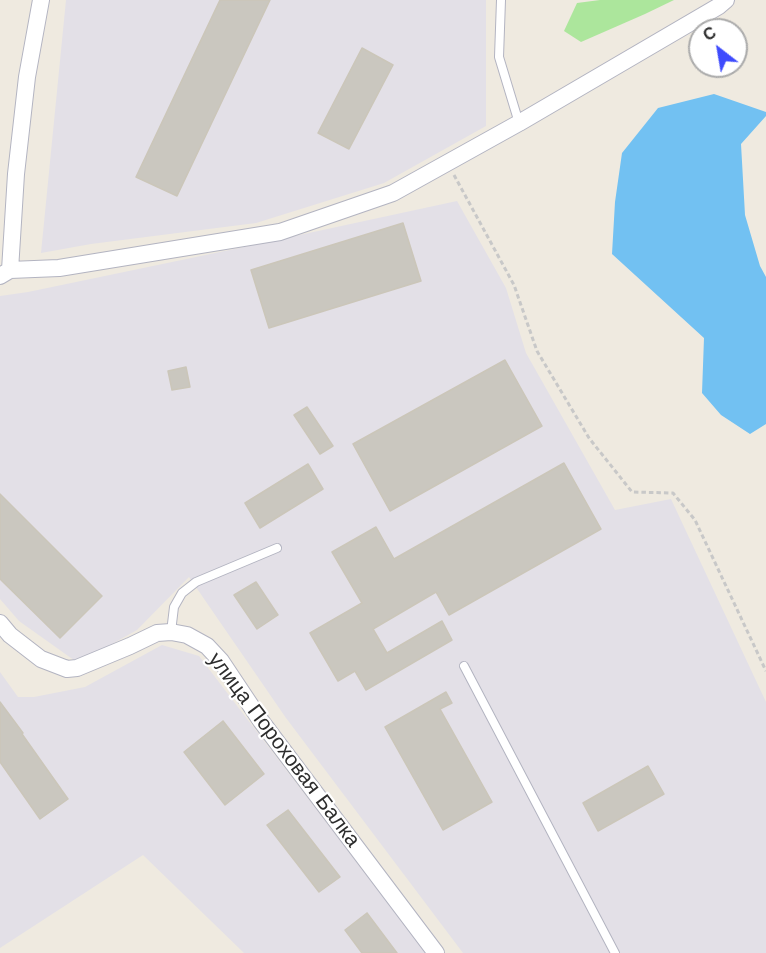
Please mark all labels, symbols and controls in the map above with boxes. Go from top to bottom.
north arrow [688,18,748,78]
text: С [700,23,719,45]
street label: улица Пороховая Балка [203,648,365,852]

